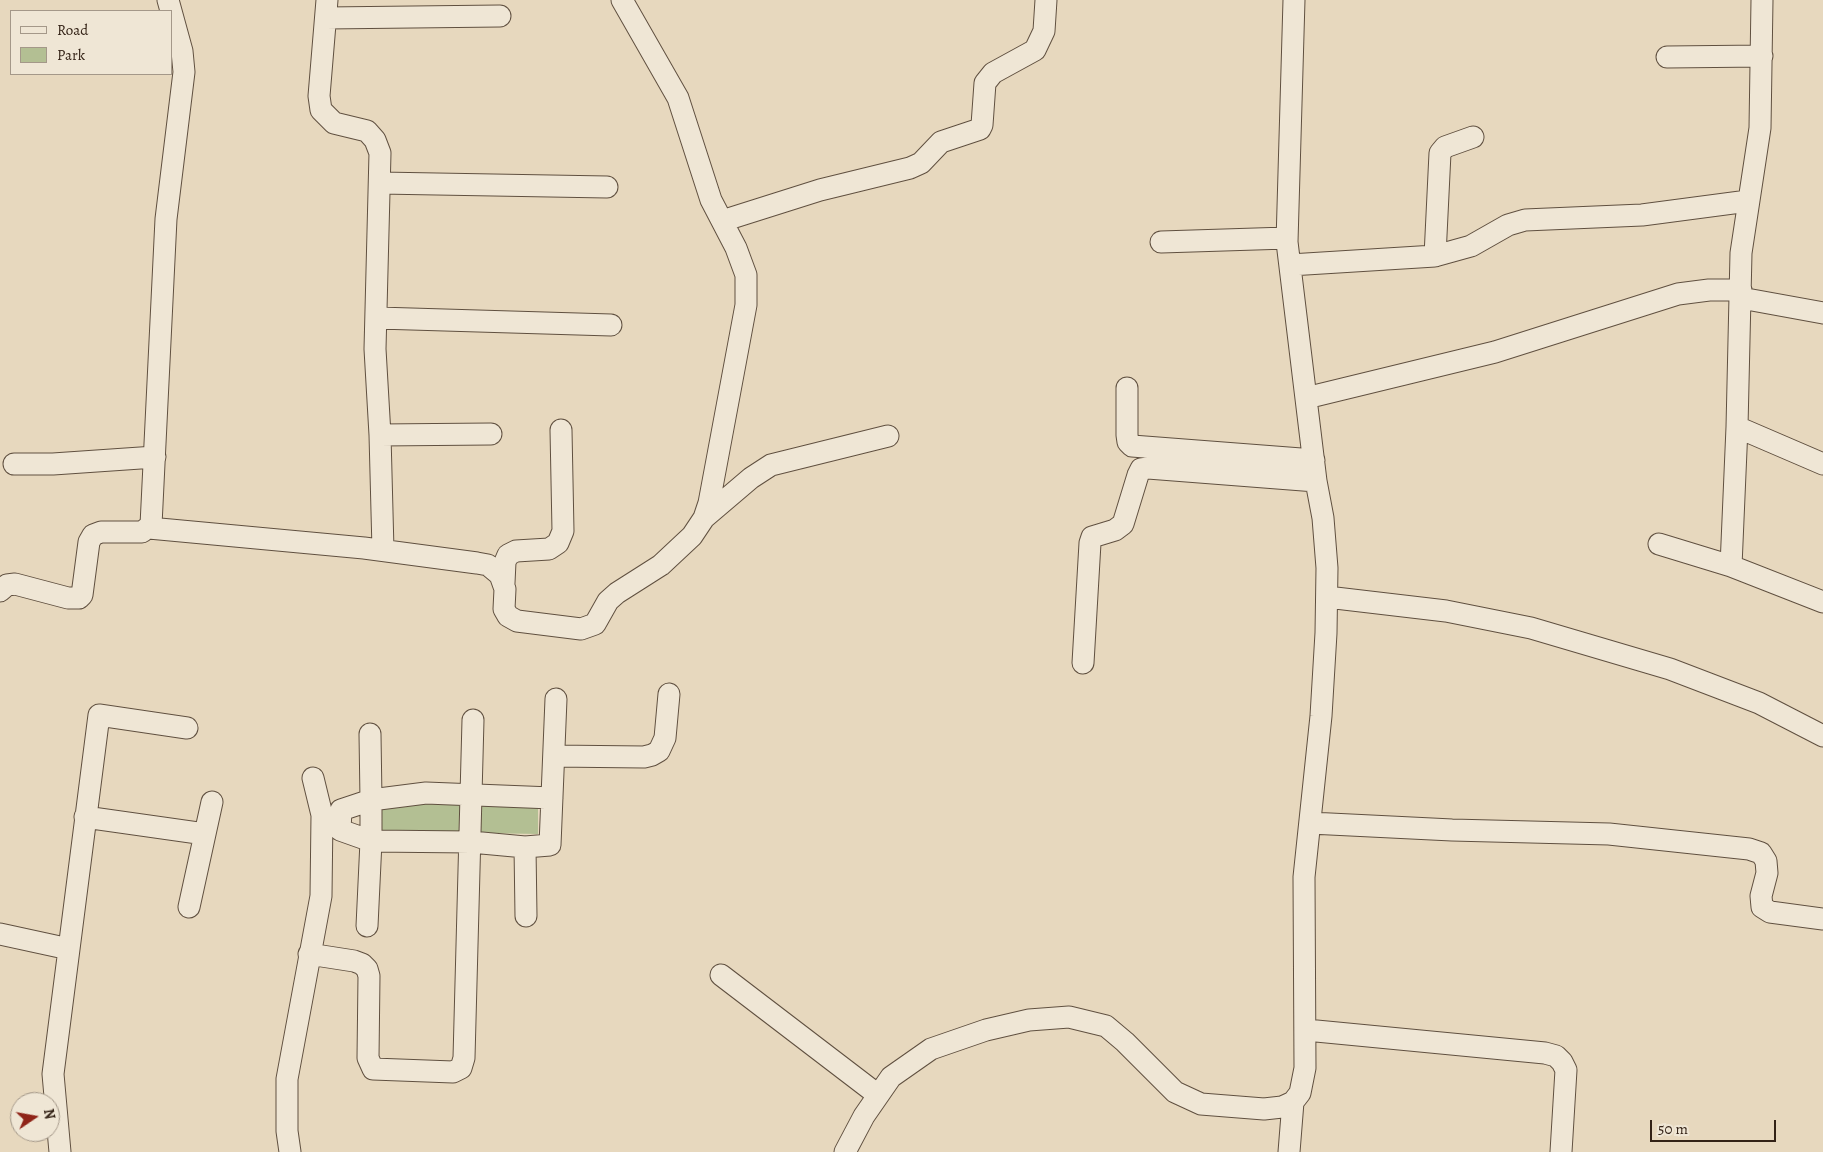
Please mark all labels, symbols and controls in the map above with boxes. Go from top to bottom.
legend [10,10,172,75]
text: Road [57,20,88,40]
text: Park [57,45,85,65]
north arrow [10,1092,60,1142]
text: N [39,1107,60,1121]
scale bar [1653,1110,1779,1142]
text: 50 m [1658,1119,1688,1139]

